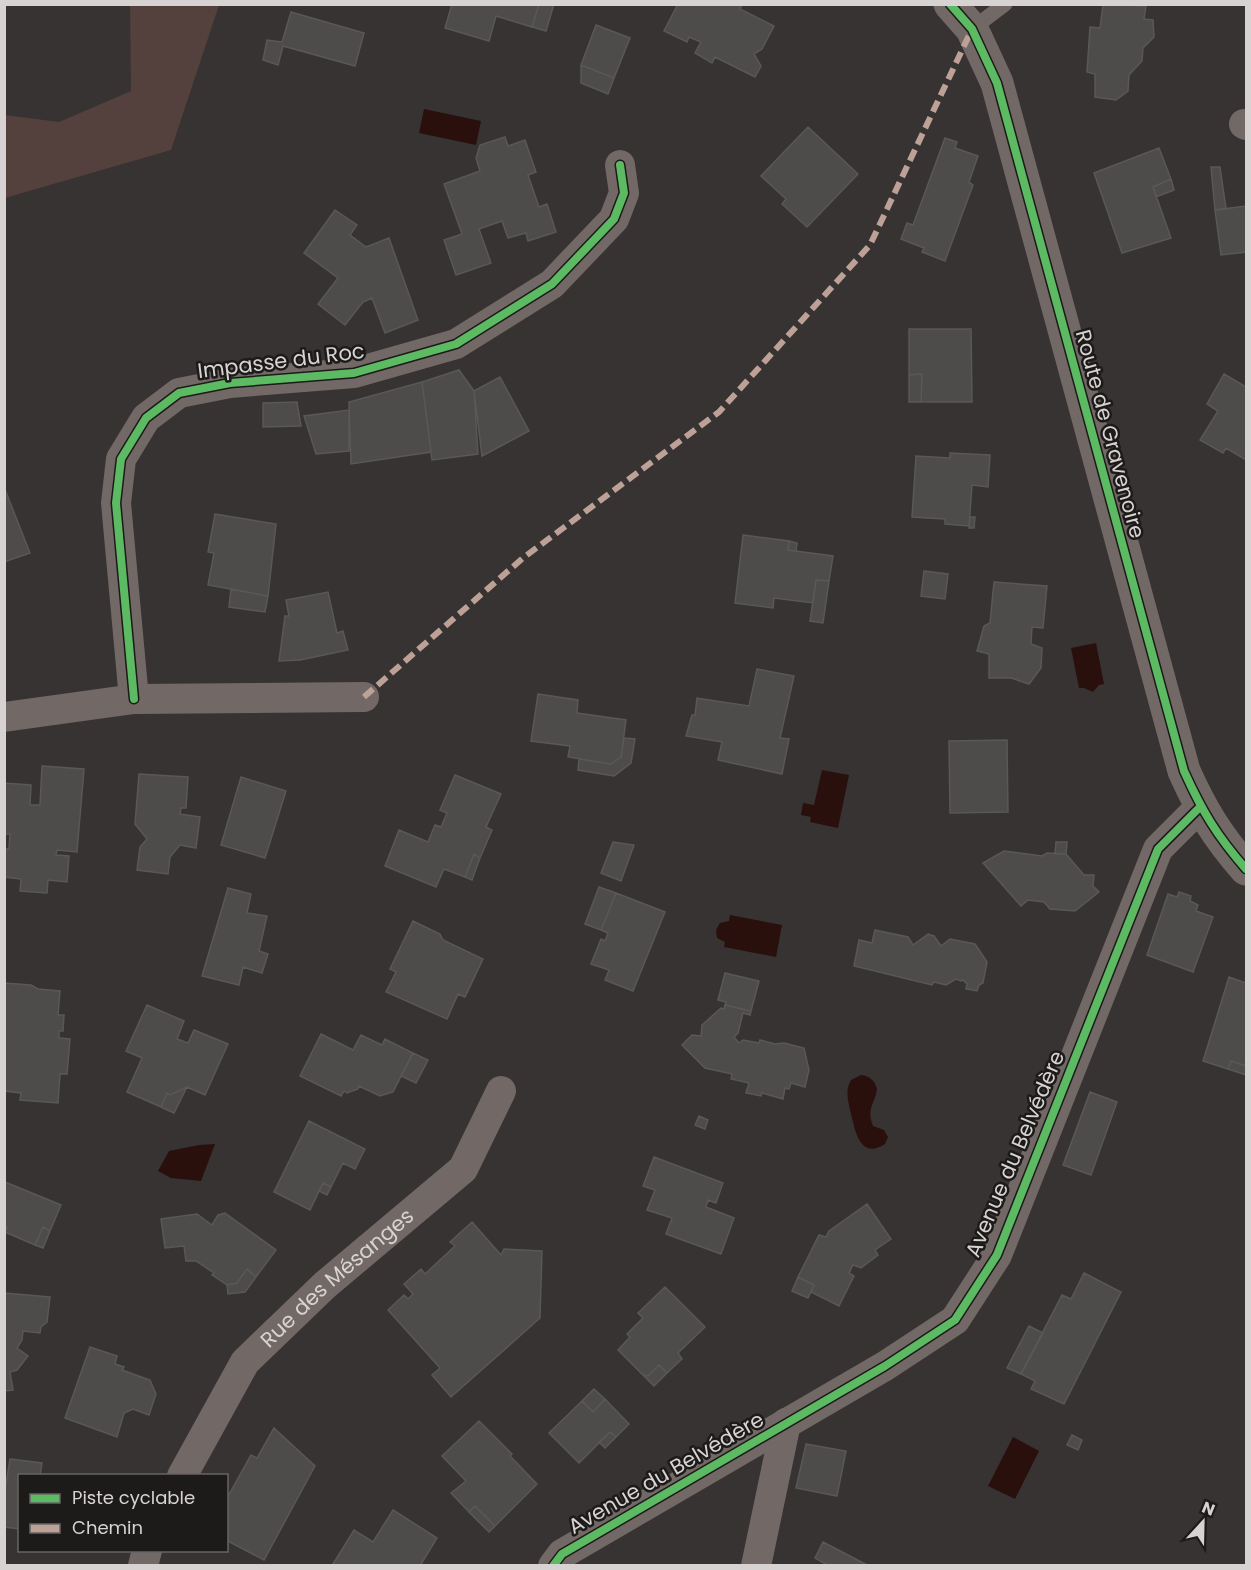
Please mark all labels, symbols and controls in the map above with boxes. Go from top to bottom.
street label: Route de Gravenoire [1069,326,1152,541]
street label: Impasse du Roc [196,336,366,385]
street label: Avenue du Belvédère [958,1046,1071,1261]
street label: Rue des Mésanges [254,1201,420,1354]
street label: Avenue du Belvédère [563,1405,769,1541]
legend [18,1474,228,1552]
text: Piste cyclable [72,1485,195,1510]
north arrow [1173,1492,1233,1552]
text: N [1199,1496,1218,1521]
text: Chemin [72,1515,143,1540]

